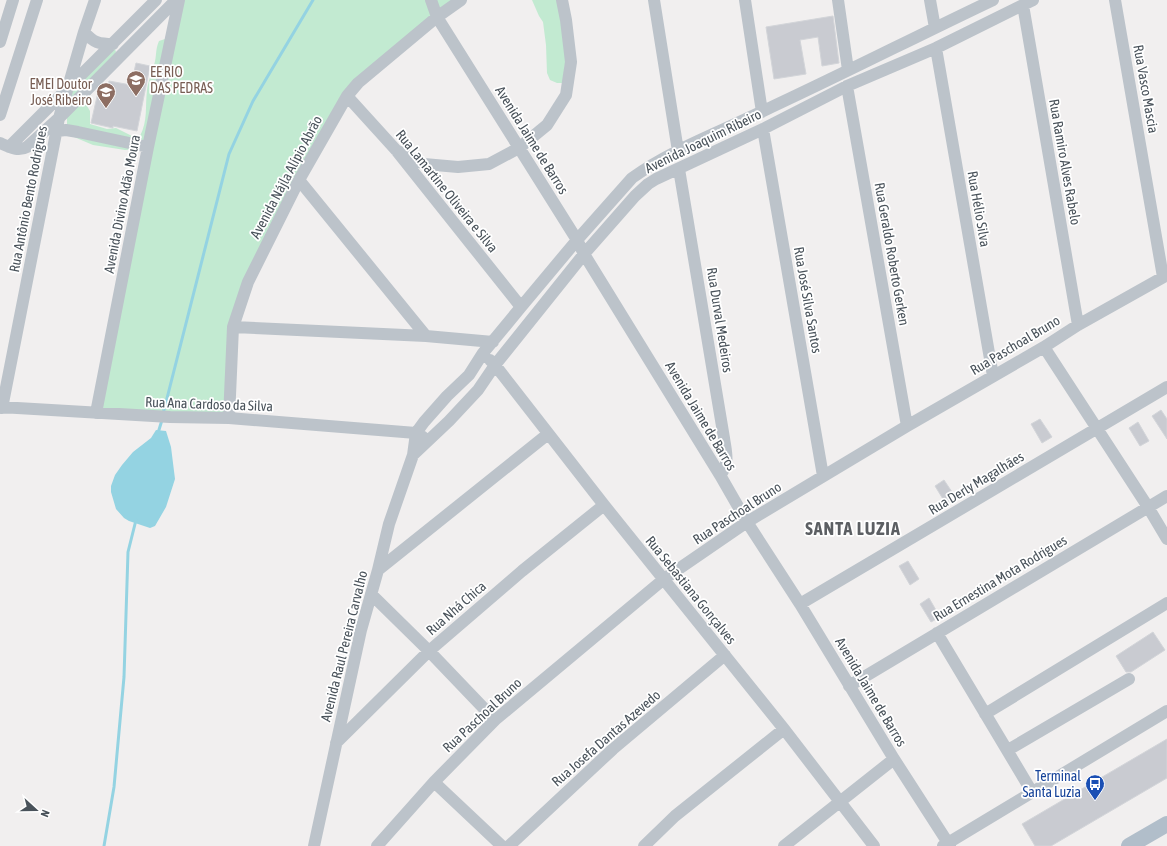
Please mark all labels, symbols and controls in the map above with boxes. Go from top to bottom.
street label: Rua Vasco Mascia [1130,44,1162,134]
place label: EE RIO DAS PEDRAS [150,64,213,96]
school or university icon: EE RIO DAS PEDRAS [125,69,147,97]
place label: EMEI Doutor José Ribeiro [29,76,93,108]
school or university icon: EMEI Doutor José Ribeiro [95,81,117,109]
street label: Avenida Jaime de Barros [492,83,572,197]
street label: Rua Ramiro Alves Rabelo [1046,98,1084,226]
street label: Avenida Joaquim Ribeiro [642,106,764,176]
street label: Avenida Nájla Alípio Abrão [247,113,325,241]
street label: Rua Antônio Bento Rodrigues [6,124,50,273]
street label: Rua Lamartine Oliveira e Silva [393,127,501,255]
street label: Avenida Divino Adão Moura [101,133,143,275]
street label: Rua Hélio Silva [964,170,994,248]
street label: Rua Geraldo Roberto Gerken [872,181,912,327]
street label: Rua José Silva Santos [791,246,825,355]
street label: Rua Durval Medeiros [704,266,736,374]
street label: Rua Paschoal Bruno [967,312,1063,378]
street label: Avenida Jaime de Barros [662,359,740,473]
street label: Rua Ana Cardoso da Silva [145,394,273,414]
street label: Rua Derly Magalhães [925,448,1027,518]
street label: Rua Paschoal Bruno [690,479,784,547]
district label: SANTA LUZIA [805,518,901,539]
street label: Rua Ernestina Mota Rodrigues [930,532,1070,624]
street label: Rua Sebastiana Gonçalves [642,533,740,647]
street label: Avenida Raul Pereira Carvalho [317,569,371,723]
street label: Rua Nhá Chica [423,578,489,638]
street label: Avenida Jaime de Barros [832,635,910,749]
street label: Rua Paschoal Bruno [439,674,525,756]
street label: Rua Josefa Dantas Azevedo [548,687,664,789]
place label: Terminal Santa Luzia [1022,768,1081,800]
bus stop icon: Terminal Santa Luzia [1084,773,1106,801]
north arrow [16,790,56,830]
text: N [39,808,52,819]

